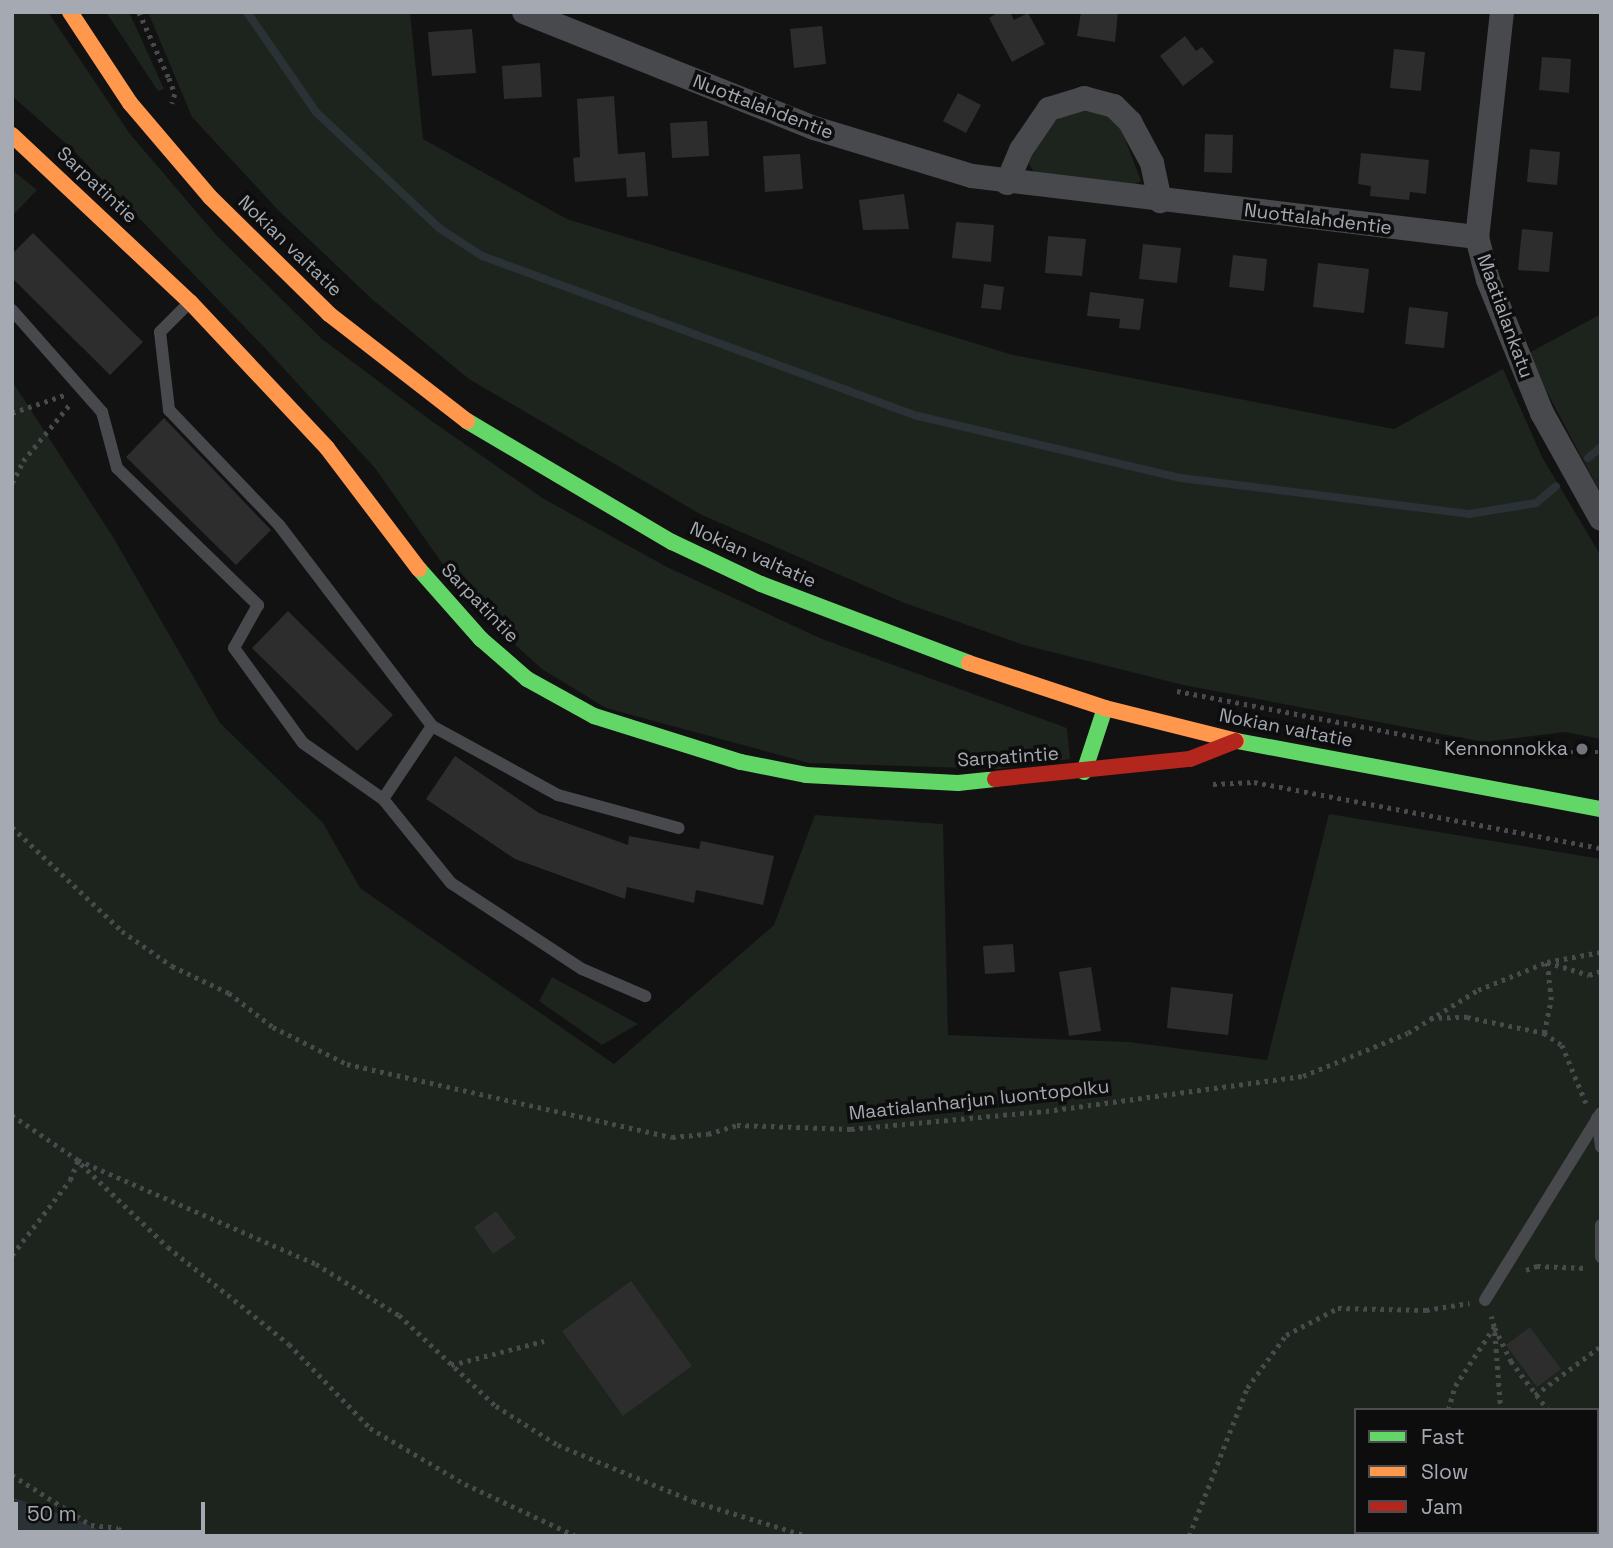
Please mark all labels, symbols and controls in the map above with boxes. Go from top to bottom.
street label: Nuottalahdentie [690,70,836,144]
street label: Sarpatintie [52,142,142,228]
street label: Nokian valtatie [233,191,347,301]
street label: Nuottalahdentie [1243,199,1393,239]
street label: Maatialankatu [1472,251,1538,381]
street label: Nokian valtatie [686,517,820,593]
street label: Sarpatintie [436,558,524,648]
street label: Nokian valtatie [1217,704,1355,752]
place label: Kennonnokka [1444,738,1568,760]
marker: Kennonnokka [1574,741,1590,757]
street label: Sarpatintie [956,742,1060,772]
street label: Maatialanharjun luontopolku [848,1075,1110,1125]
legend [1354,1408,1599,1534]
text: Fast [1421,1423,1465,1450]
text: Slow [1421,1458,1469,1485]
scale bar [18,1488,208,1532]
text: Jam [1421,1493,1463,1520]
text: 50 m [27,1500,77,1527]

